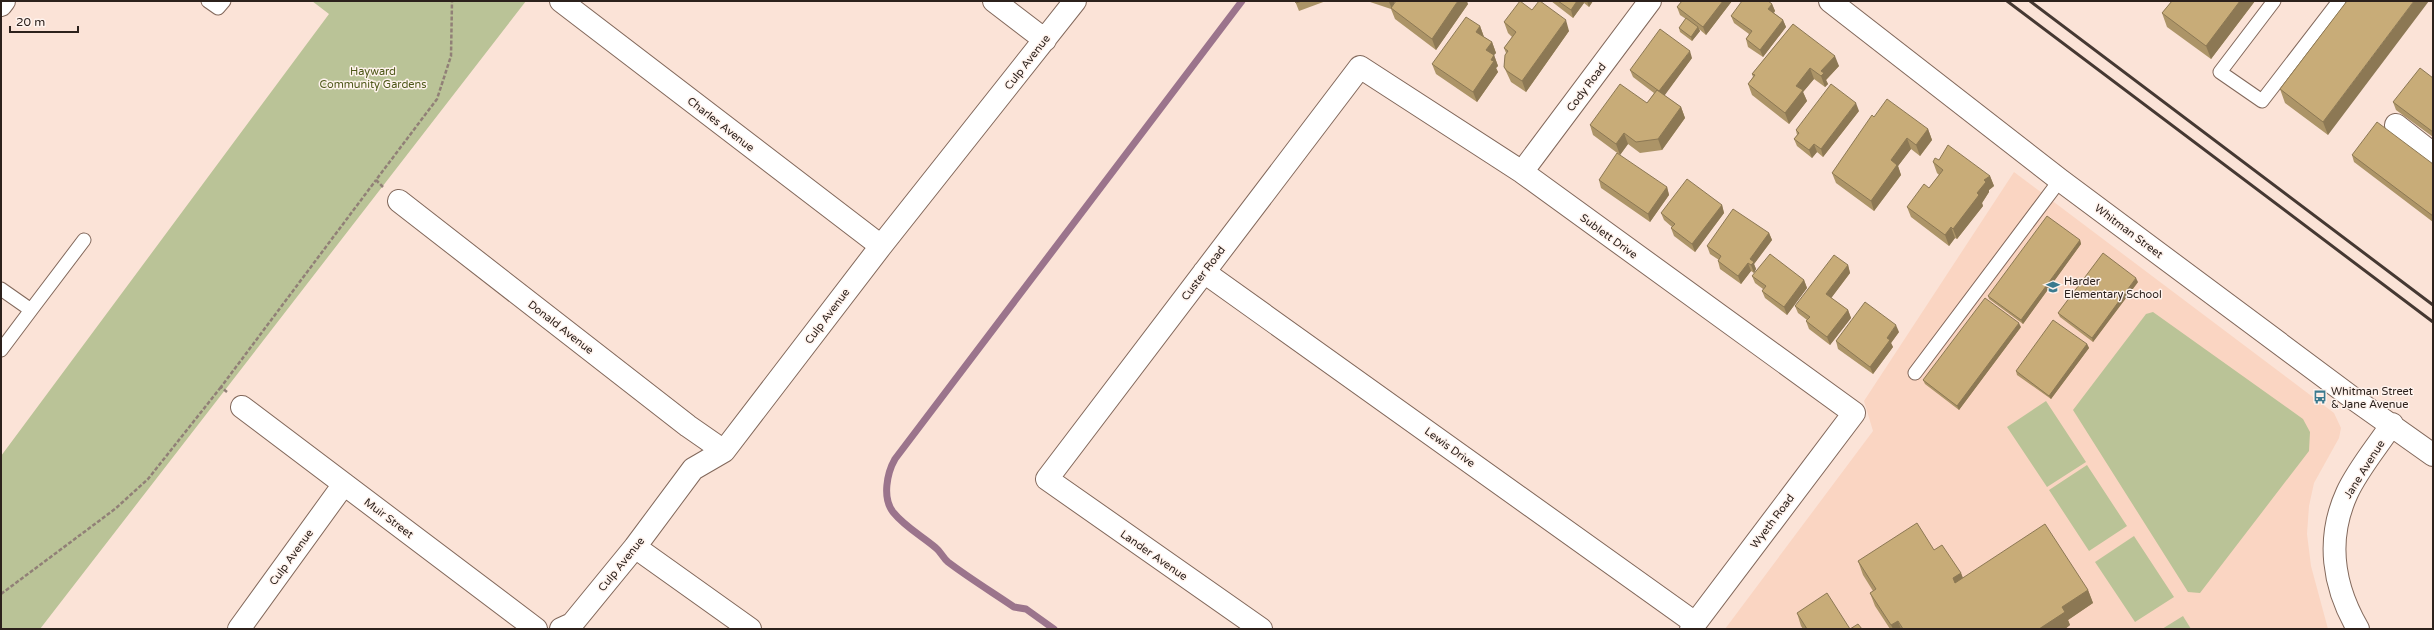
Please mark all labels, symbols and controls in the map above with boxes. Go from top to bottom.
scale bar [10,8,78,34]
text: 20 m [16,15,45,29]
street label: Culp Avenue [1002,32,1053,92]
street label: Cody Road [1564,60,1609,114]
park label: Hayward Community Gardens [319,65,427,91]
street label: Charles Avenue [685,94,757,155]
street label: Whitman Street [2092,202,2165,261]
street label: Sublett Drive [1578,211,1640,262]
street label: Custer Road [1179,244,1228,303]
place label: Harder Elementary School [2064,275,2162,301]
school or university icon: Harder Elementary School [2045,279,2061,295]
street label: Culp Avenue [802,286,852,347]
street label: Donald Avenue [525,298,596,357]
place label: Whitman Street & Jane Avenue [2331,385,2413,411]
bus stop icon: Whitman Street & Jane Avenue [2312,389,2328,405]
street label: Lewis Drive [1422,425,1477,470]
street label: Jane Avenue [2341,438,2388,501]
street label: Wyeth Road [1748,492,1797,551]
street label: Muir Street [361,496,416,541]
street label: Culp Avenue [267,527,316,588]
street label: Lander Avenue [1118,527,1190,583]
street label: Culp Avenue [596,535,647,594]

